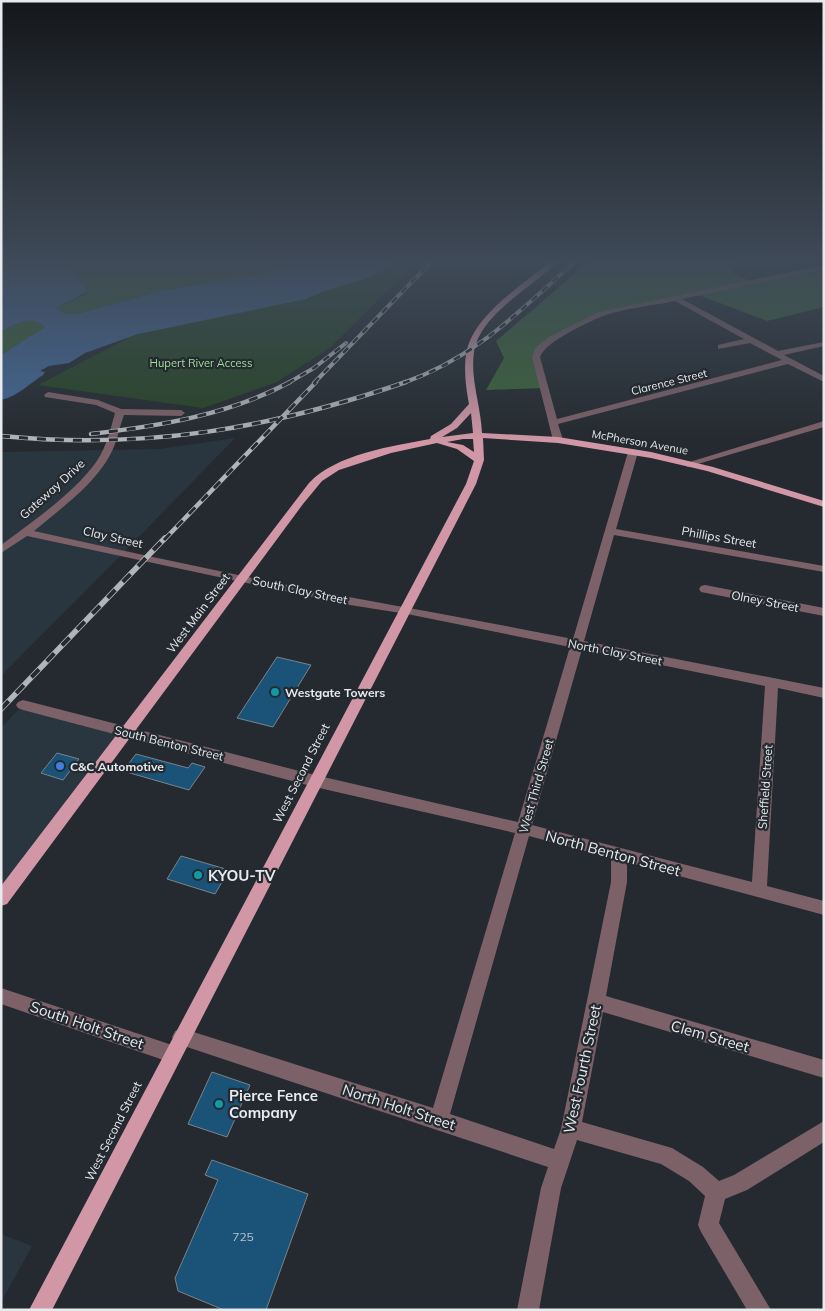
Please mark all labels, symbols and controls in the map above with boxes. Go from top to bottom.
park label: Hupert River Access [150,356,252,370]
street label: Clarence Street [630,366,709,398]
street label: McPherson Avenue [591,427,689,457]
street label: Gateway Drive [16,456,88,522]
street label: Clay Street [82,523,144,551]
street label: Phillips Street [680,523,758,551]
street label: West Main Street [163,570,233,656]
street label: South Clay Street [251,573,349,607]
street label: Olney Street [730,587,800,615]
street label: North Clay Street [567,636,663,668]
place label: Westgate Towers [285,685,385,700]
marker: Westgate Towers [269,686,281,698]
street label: West Second Street [269,721,333,825]
street label: South Benton Street [113,722,225,764]
street label: West Third Street [515,737,557,835]
street label: Sheffield Street [755,744,775,830]
place label: C&C Automotive [70,759,164,774]
marker: C&C Automotive [54,760,66,772]
street label: North Benton Street [544,826,682,880]
place label: KYOU-TV [208,866,276,885]
marker: KYOU-TV [192,869,204,881]
street label: South Holt Street [28,997,146,1053]
street label: West Fourth Street [559,1003,605,1135]
street label: Clem Street [669,1016,751,1056]
street label: West Second Street [81,1079,145,1183]
street label: North Holt Street [340,1080,458,1134]
place label: Pierce Fence Company [229,1086,318,1122]
marker: Pierce Fence Company [213,1098,225,1110]
house number: 725 [232,1229,254,1244]

